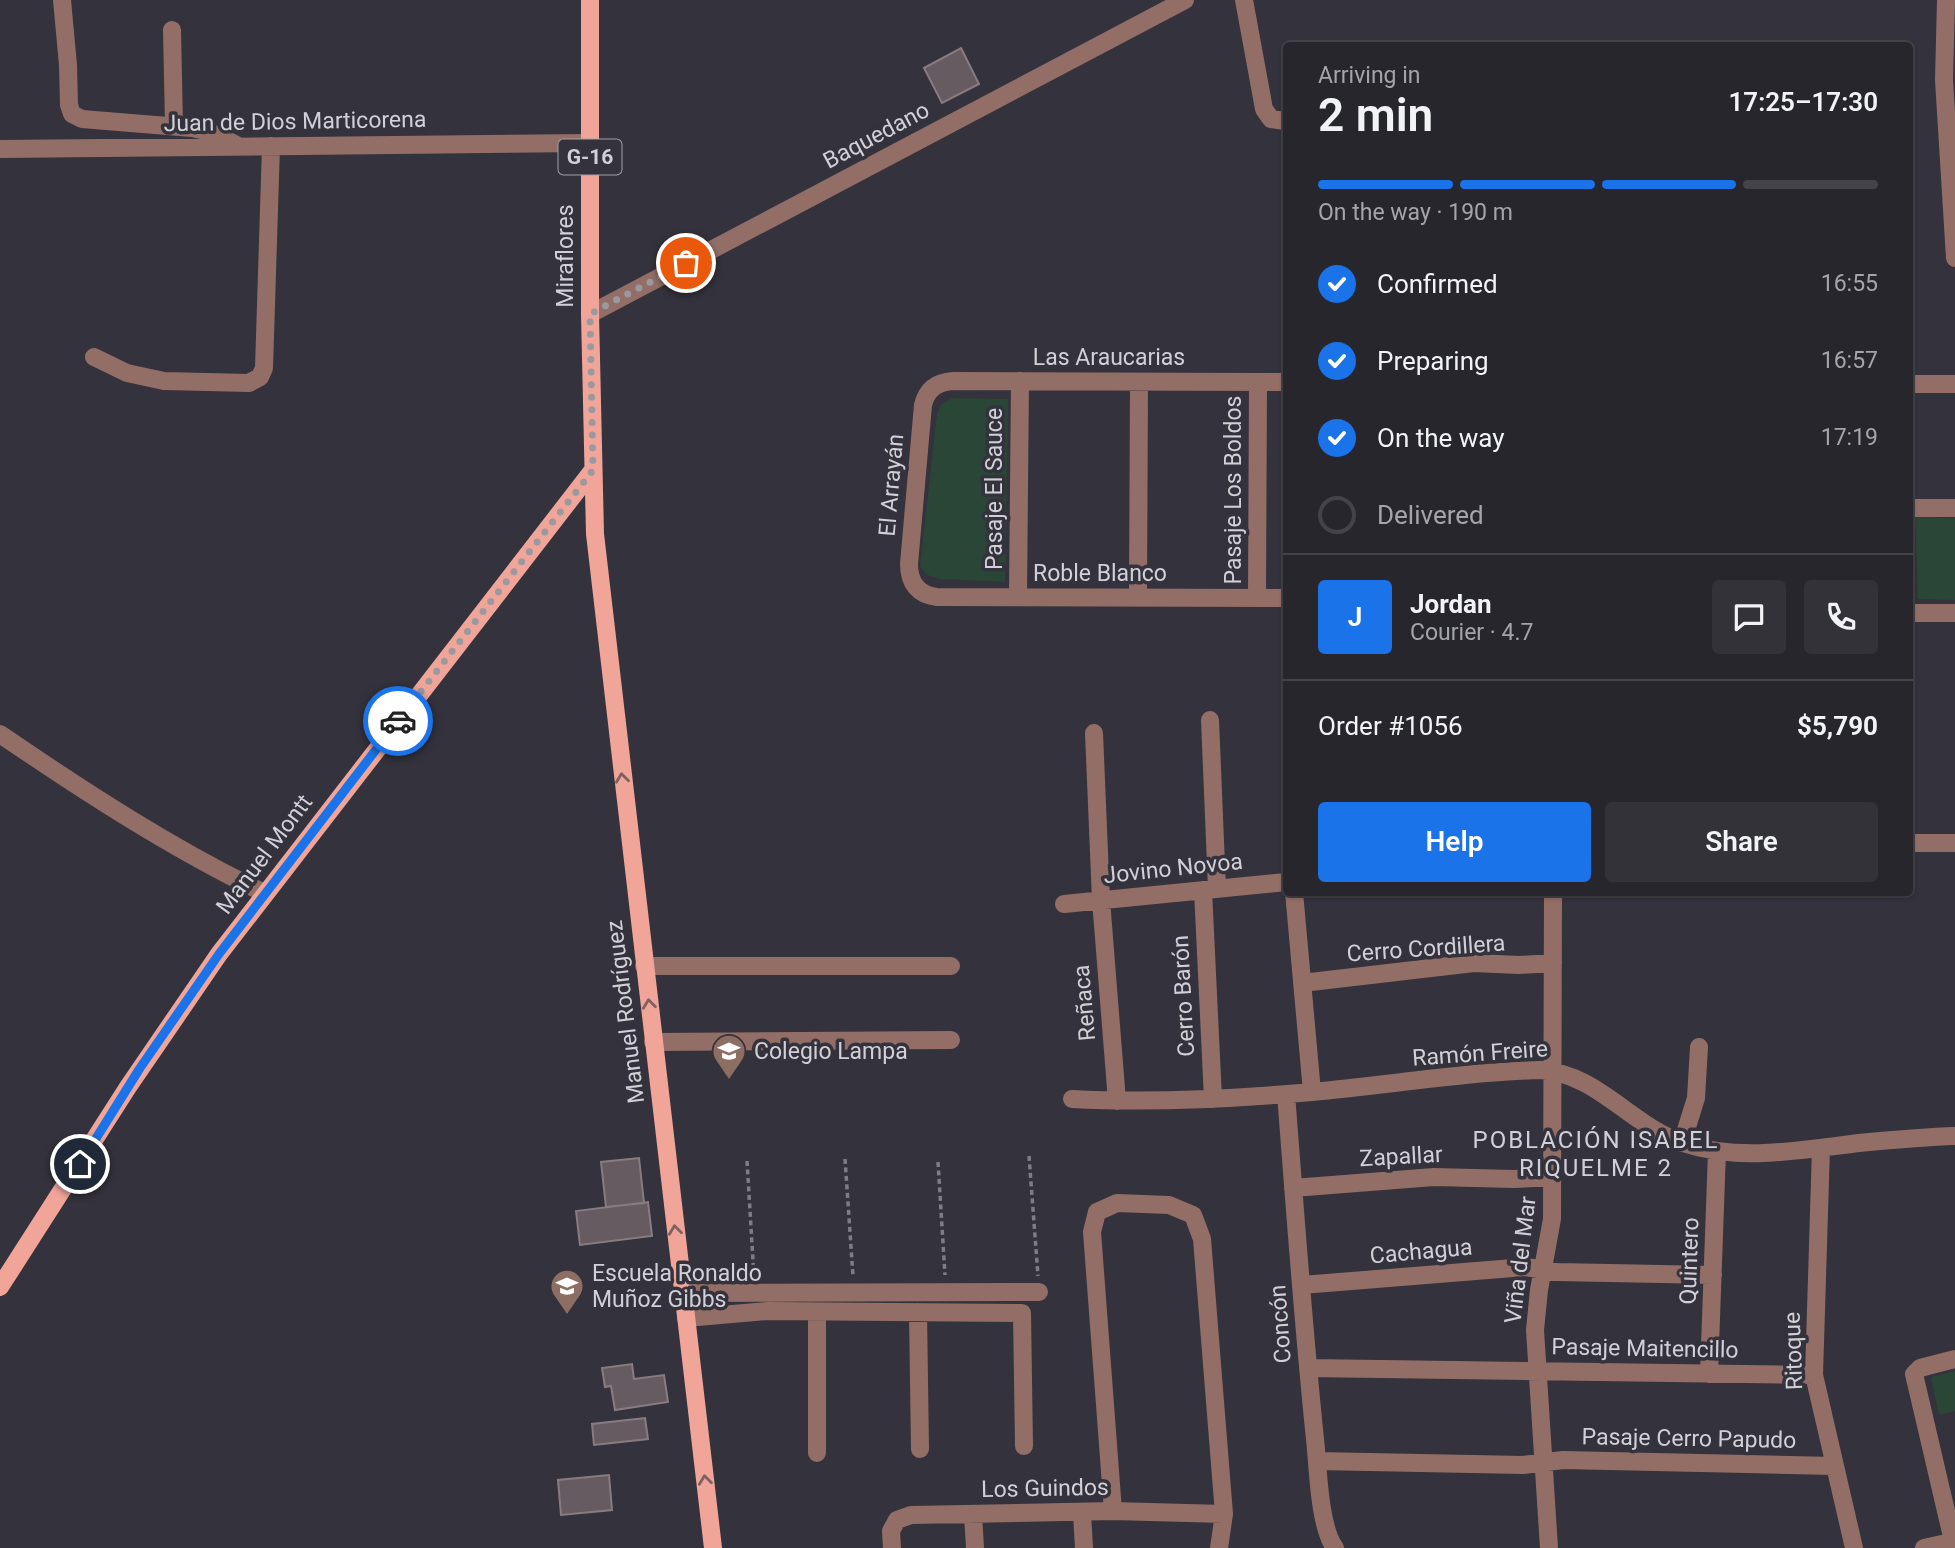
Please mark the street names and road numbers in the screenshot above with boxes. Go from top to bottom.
street label: Baquedano [819,96,934,175]
street label: Juan de Dios Marticorena [163,106,427,137]
road number: G-16 [558,140,622,174]
street label: Miraflores [552,204,579,308]
street label: Las Araucarias [1033,344,1185,371]
street label: Pasaje Los Boldos [1220,396,1247,584]
street label: Pasaje El Sauce [981,408,1008,570]
street label: El Arrayán [874,433,909,537]
street label: Roble Blanco [1033,560,1167,587]
street label: Manuel Montt [211,789,318,919]
street label: Jovino Novoa [1102,848,1244,889]
street label: Manuel Rodríguez [601,919,650,1105]
street label: Cerro Cordillera [1346,929,1506,968]
street label: Cerro Barón [1167,935,1200,1057]
street label: Reñaca [1068,964,1101,1042]
street label: Ramón Freire [1411,1035,1549,1072]
street label: Zapallar [1359,1141,1443,1172]
street label: Viña del Mar [1499,1195,1542,1325]
street label: Quintero [1674,1217,1705,1305]
street label: Cachagua [1369,1234,1473,1269]
street label: Concón [1264,1284,1297,1364]
street label: Ritoque [1779,1311,1808,1391]
street label: Pasaje Maitencillo [1551,1333,1739,1364]
street label: Pasaje Cerro Papudo [1581,1423,1797,1454]
street label: Los Guindos [981,1474,1109,1503]

